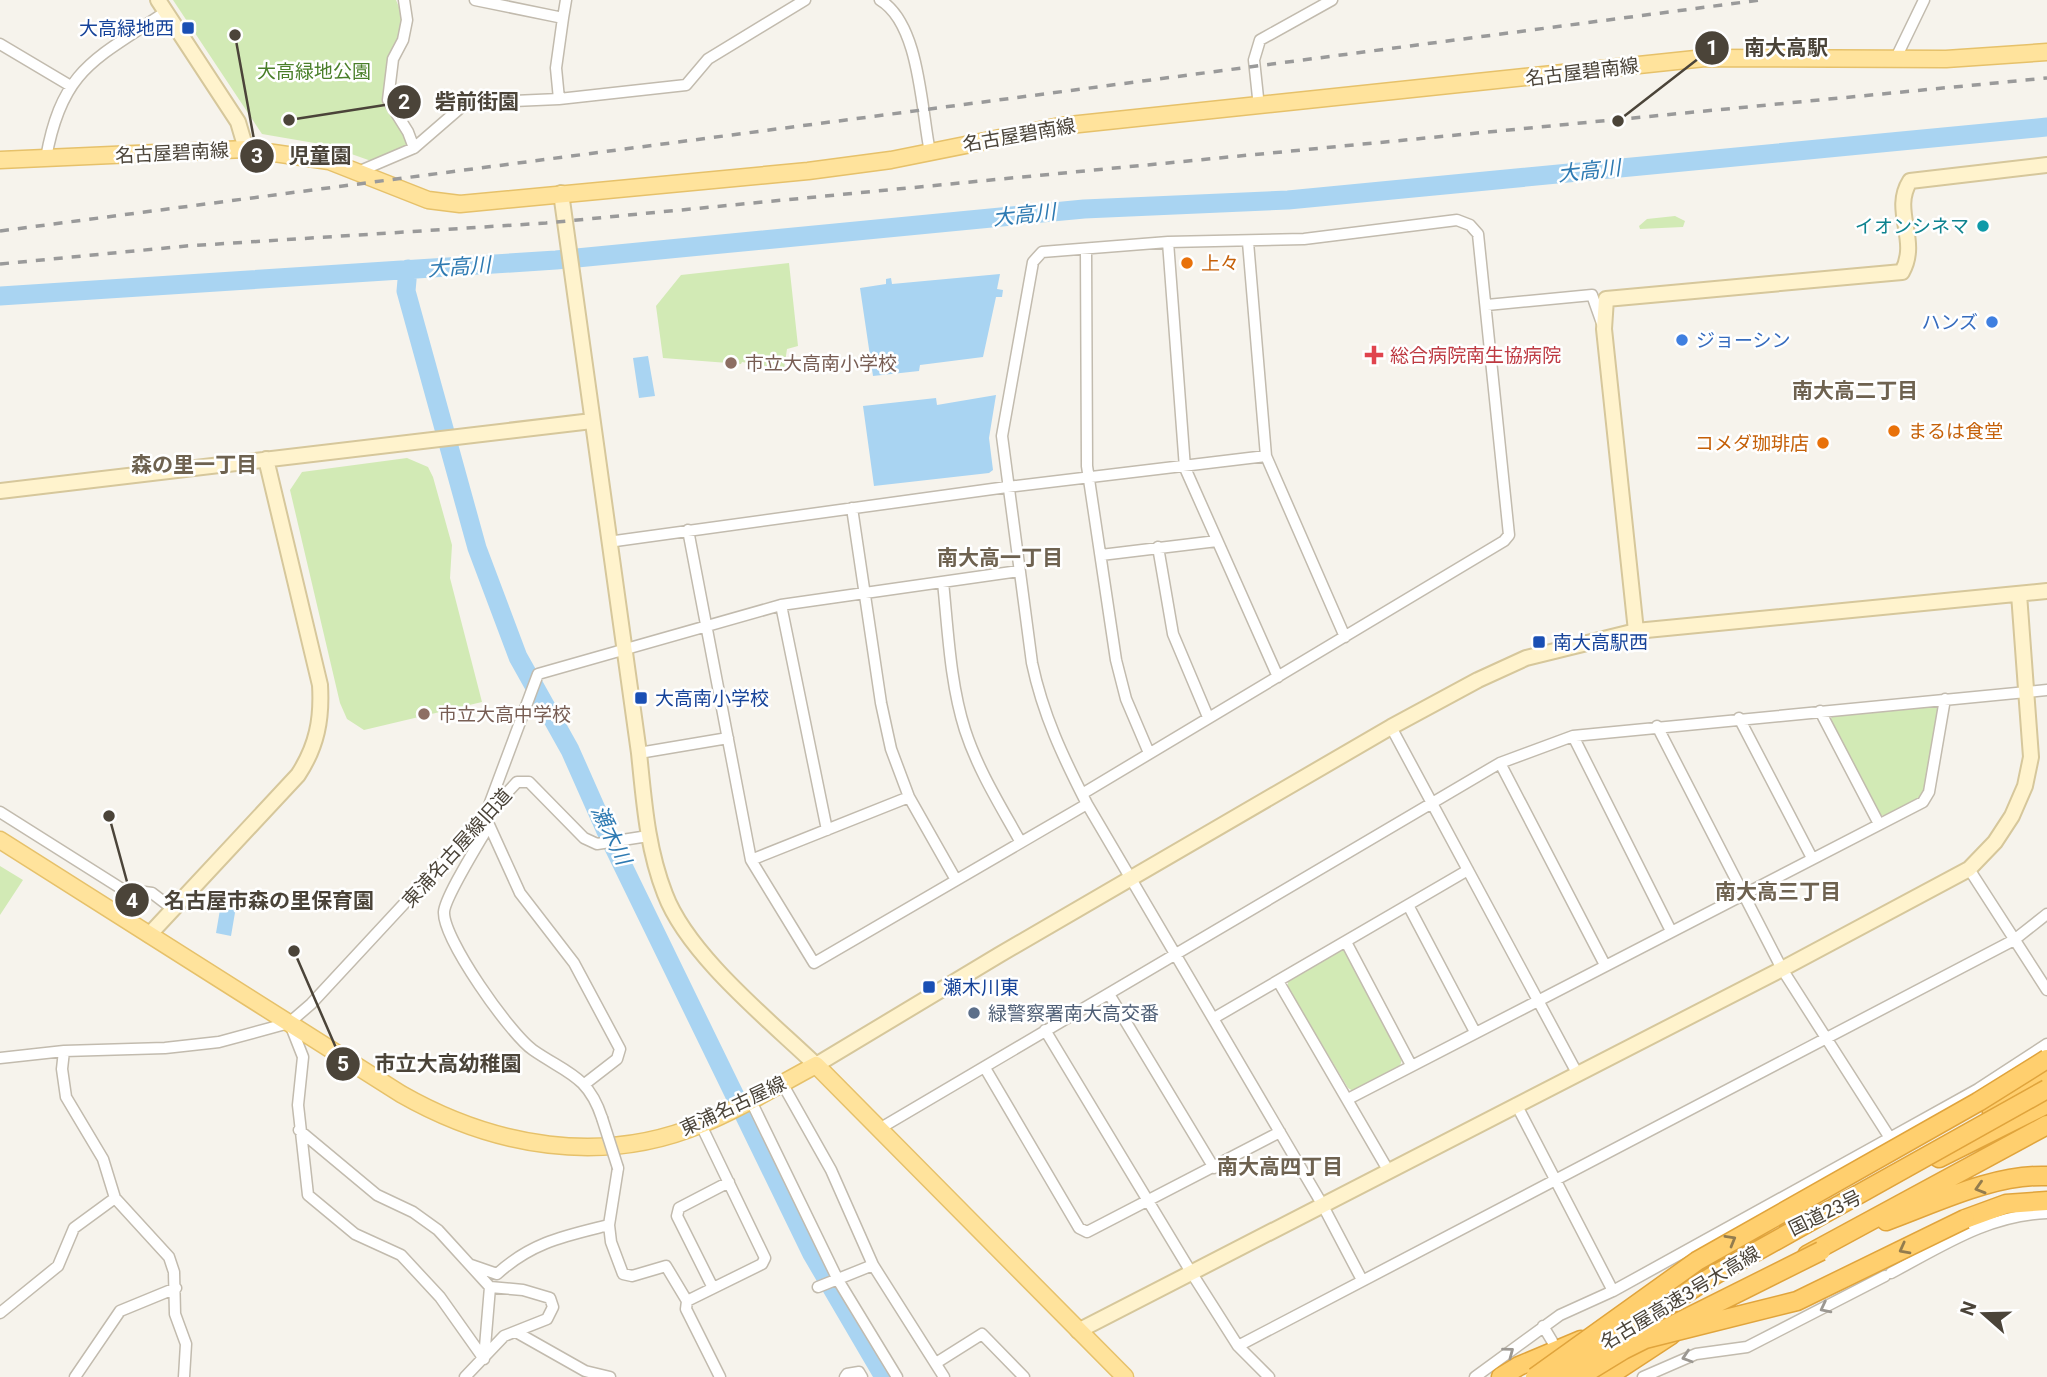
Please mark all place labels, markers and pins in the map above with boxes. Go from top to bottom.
place label: 大高緑地西 [79,17,174,40]
marker: 大高緑地西 [180,20,196,36]
callout: 南大高駅 [1695,27,1842,69]
callout: 砦前街園 [386,81,533,123]
callout: 児童園 [239,135,365,177]
place label: イオンシネマ [1855,215,1969,238]
marker: イオンシネマ [1975,218,1991,234]
place label: 上々 [1201,252,1239,275]
marker: 上々 [1179,255,1195,271]
place label: ハンズ [1921,311,1978,334]
marker: ハンズ [1984,314,2000,330]
place label: ジョーシン [1696,329,1791,352]
marker: ジョーシン [1674,332,1690,348]
place label: 総合病院南生協病院 [1390,344,1561,367]
marker: 総合病院南生協病院 [1364,345,1384,365]
place label: 市立大高南小学校 [745,352,897,375]
marker: 市立大高南小学校 [723,355,739,371]
place label: まるは食堂 [1908,420,2003,443]
marker: まるは食堂 [1886,423,1902,439]
place label: コメダ珈琲店 [1695,432,1809,455]
marker: コメダ珈琲店 [1815,435,1831,451]
place label: 南大高駅西 [1553,631,1648,654]
marker: 南大高駅西 [1531,634,1547,650]
place label: 大高南小学校 [655,687,769,710]
marker: 大高南小学校 [633,690,649,706]
place label: 市立大高中学校 [438,703,571,726]
marker: 市立大高中学校 [416,706,432,722]
callout: 名古屋市森の里保育園 [115,879,388,921]
place label: 瀬木川東 [943,976,1019,999]
marker: 瀬木川東 [921,979,937,995]
place label: 緑警察署南大高交番 [988,1002,1159,1025]
marker: 緑警察署南大高交番 [966,1005,982,1021]
callout: 市立大高幼稚園 [326,1043,536,1085]

